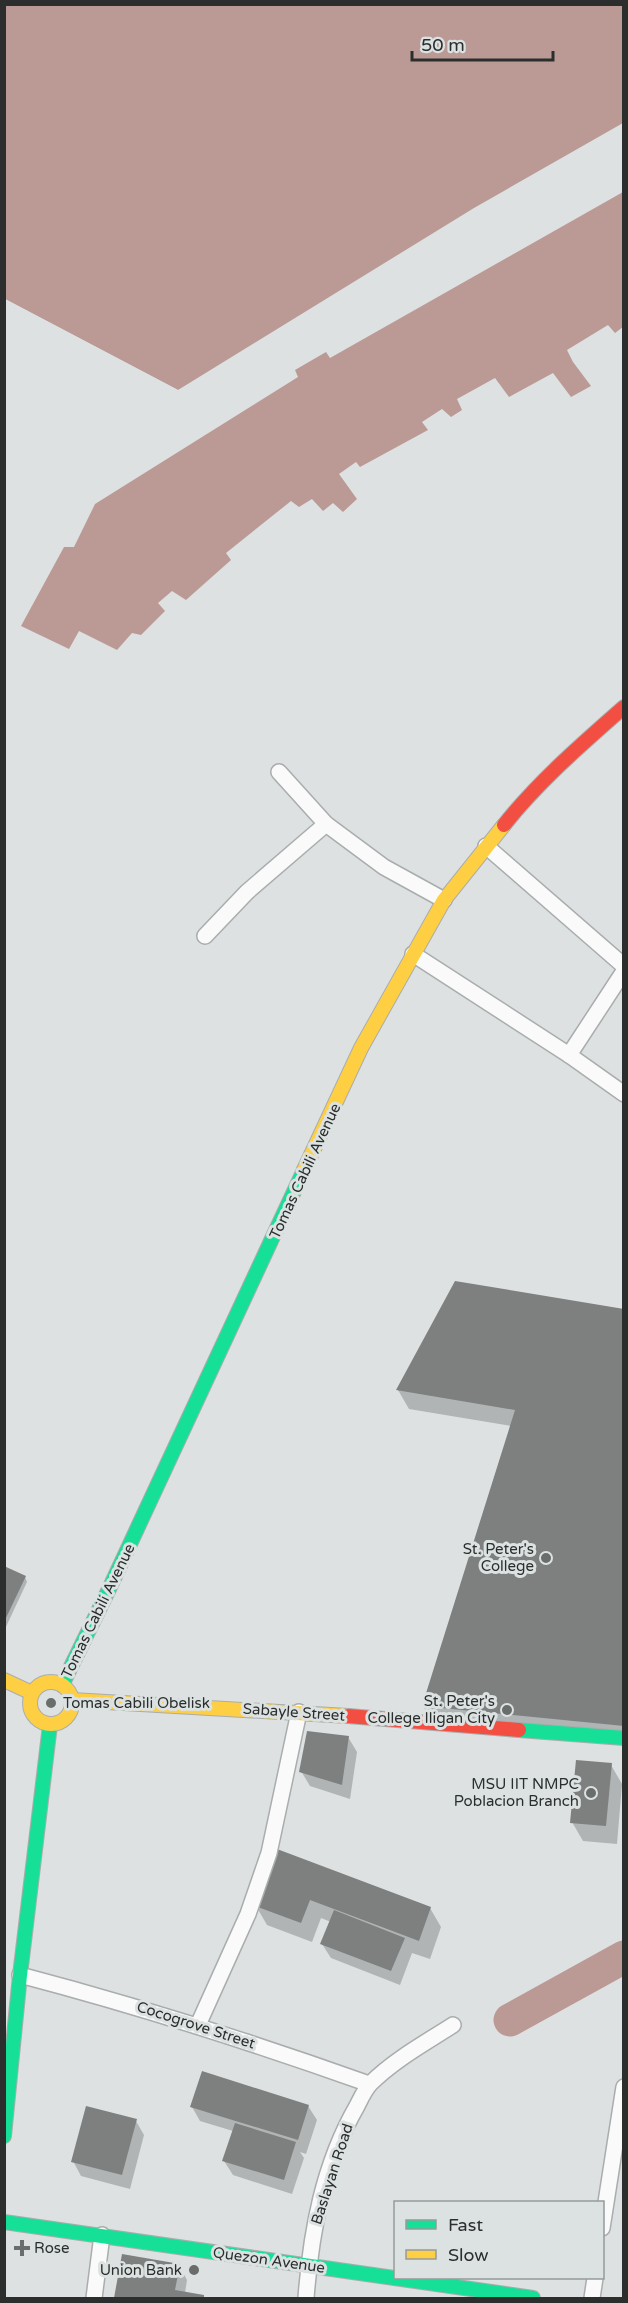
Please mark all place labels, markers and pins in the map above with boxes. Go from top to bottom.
place label: St. Peter's College [463,1540,534,1575]
marker: St. Peter's College [539,1551,553,1565]
place label: St. Peter's College Iligan City [367,1692,495,1727]
place label: Tomas Cabili Obelisk [63,1694,210,1712]
marker: Tomas Cabili Obelisk [44,1696,58,1710]
marker: St. Peter's College Iligan City [500,1703,514,1717]
place label: MSU IIT NMPC Poblacion Branch [454,1775,579,1810]
marker: MSU IIT NMPC Poblacion Branch [584,1786,598,1800]
place label: Rose [34,2239,70,2257]
marker: Rose [15,2241,29,2255]
place label: Union Bank [100,2261,182,2279]
marker: Union Bank [187,2263,201,2277]

